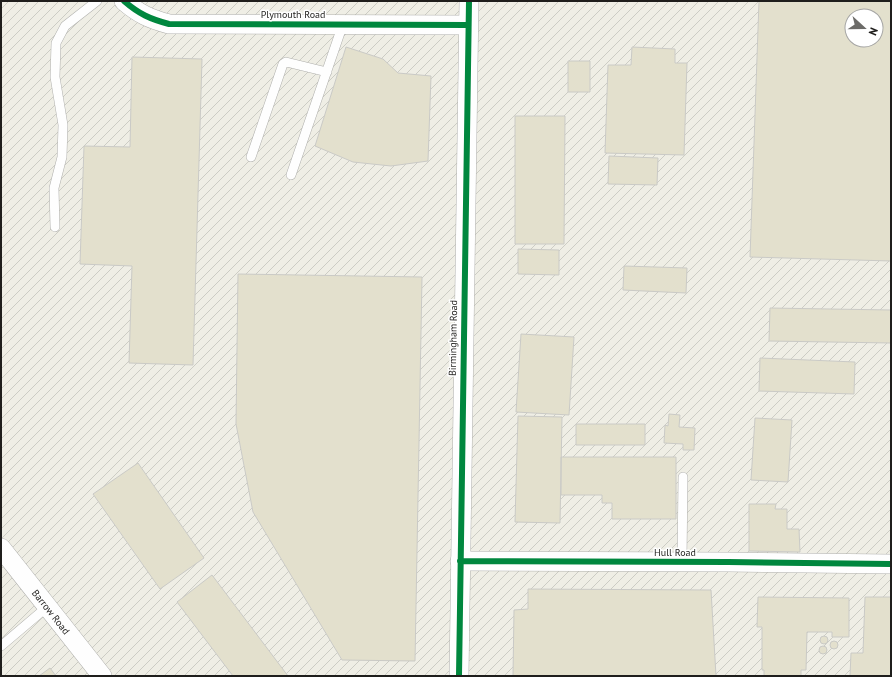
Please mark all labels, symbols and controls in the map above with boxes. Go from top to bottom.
street label: Plymouth Road [261,8,325,21]
north arrow [844,8,884,48]
text: N [866,26,881,37]
street label: Birmingham Road [446,300,460,376]
street label: Hull Road [654,546,696,559]
street label: Barrow Road [29,586,73,637]

